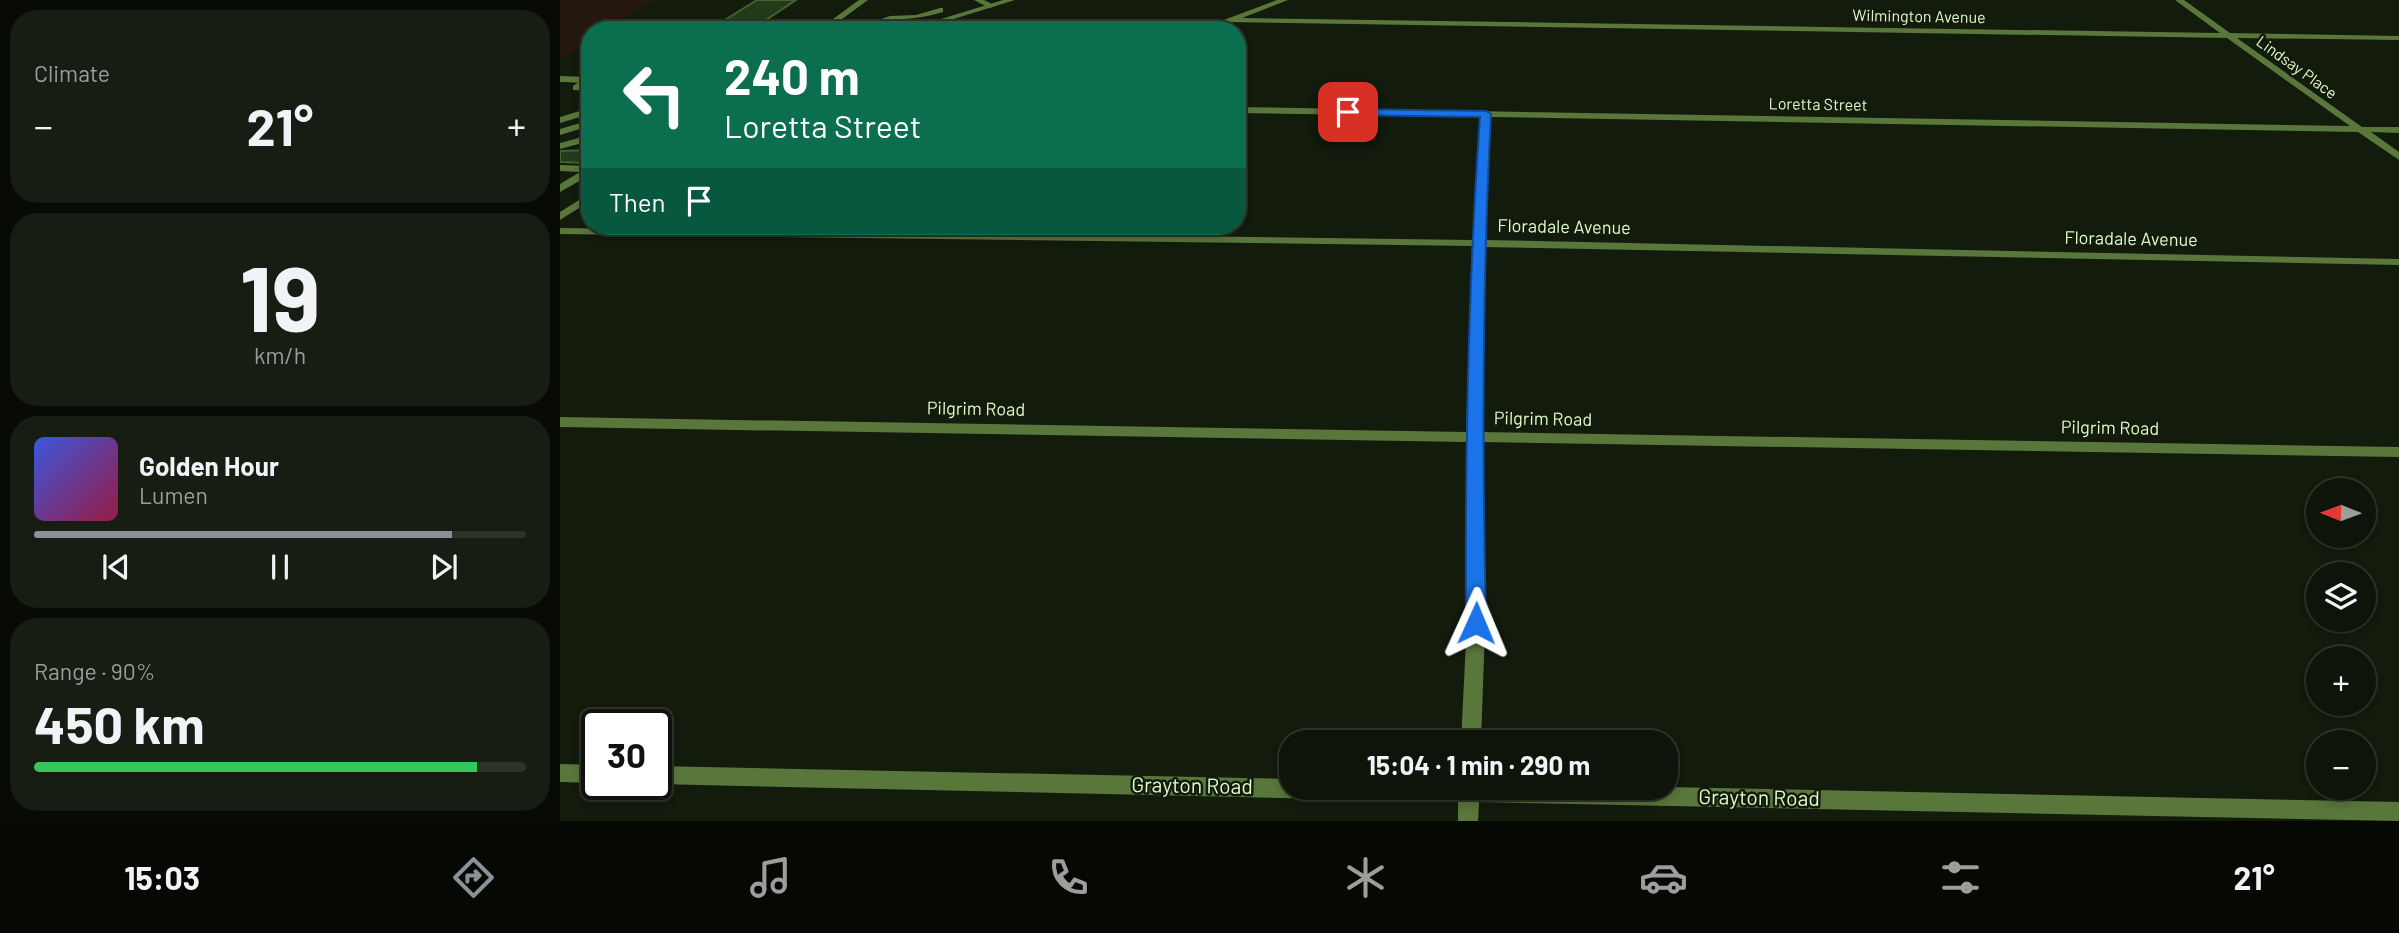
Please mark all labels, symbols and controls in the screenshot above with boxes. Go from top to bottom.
street label: Wilmington Avenue [1852,5,1986,26]
street label: Lindsay Place [2253,31,2341,102]
text: 240 m [724,46,860,105]
icon: left [609,49,700,140]
text: Climate [34,59,110,87]
pin [1318,82,1378,142]
icon: arrive [1329,93,1367,131]
street label: Loretta Street [1769,93,1868,114]
text: 21° [247,94,313,156]
text: − [34,102,53,148]
text: + [507,102,526,148]
text: Loretta Street [724,106,921,144]
icon: arrive [680,182,718,220]
text: Then [609,186,666,217]
street label: Floradale Avenue [1497,214,1631,238]
street label: Floradale Avenue [2064,226,2198,250]
text: 19 [240,241,320,350]
text: km/h [254,341,306,369]
street label: Pilgrim Road [927,396,1025,420]
street label: Pilgrim Road [1494,406,1592,430]
street label: Pilgrim Road [2061,415,2159,439]
text: Golden Hour [139,450,279,481]
north arrow [2306,478,2376,548]
map controls [2306,478,2376,800]
text: Lumen [139,481,208,509]
icon: previous [97,548,135,586]
icon: pause [261,548,299,586]
icon: next [425,548,463,586]
button: layers [2306,562,2376,632]
position arrow [1439,586,1513,660]
button: + [2306,646,2376,716]
text: Range · 90% [34,657,155,685]
text: 450 km [34,692,205,754]
speed limit sign: 30 [581,709,672,800]
button: − [2306,730,2376,800]
text: 15:04 · 1 min · 290 m [1367,749,1590,780]
street label: Grayton Road [1131,771,1253,798]
street label: Grayton Road [1698,783,1820,810]
icon: directions [449,853,498,902]
icon: music [746,853,795,902]
icon: phone [1044,853,1093,902]
icon: climate [1341,853,1390,902]
icon: car [1639,853,1688,902]
icon: filters [1936,853,1985,902]
text: 15:03 [124,858,200,896]
text: 21° [2234,858,2275,896]

